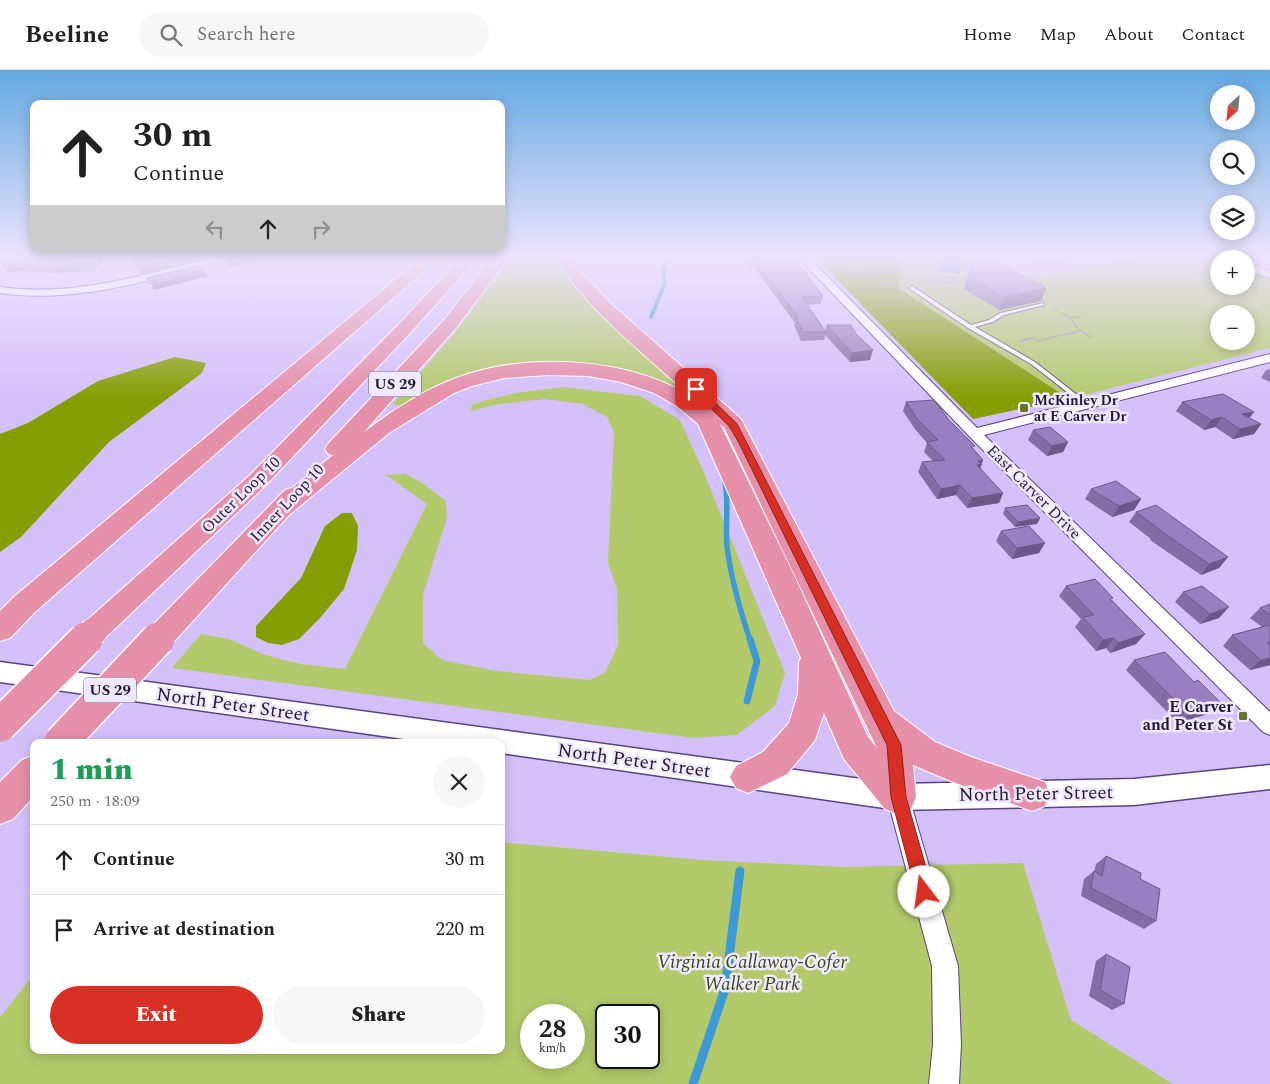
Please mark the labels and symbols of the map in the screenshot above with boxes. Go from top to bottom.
north arrow [1210,85,1255,130]
pin [675,368,717,410]
road number: US 29 [369,372,421,396]
place label: McKinley Dr at E Carver Dr [1034,390,1127,427]
marker: McKinley Dr at E Carver Dr [1018,402,1030,414]
street label: East Carver Drive [981,439,1087,545]
street label: Outer Loop 10 [196,451,286,539]
street label: Inner Loop 10 [244,458,330,548]
road number: US 29 [84,678,136,702]
street label: North Peter Street [154,680,312,730]
place label: E Carver and Peter St [1143,695,1233,737]
marker: E Carver and Peter St [1237,710,1249,722]
street label: North Peter Street [555,736,713,786]
street label: North Peter Street [958,778,1114,810]
position arrow [897,865,949,917]
park label: Virginia Callaway-Cofer Walker Park [657,948,847,999]
speed limit sign: 30 [595,1004,660,1069]

